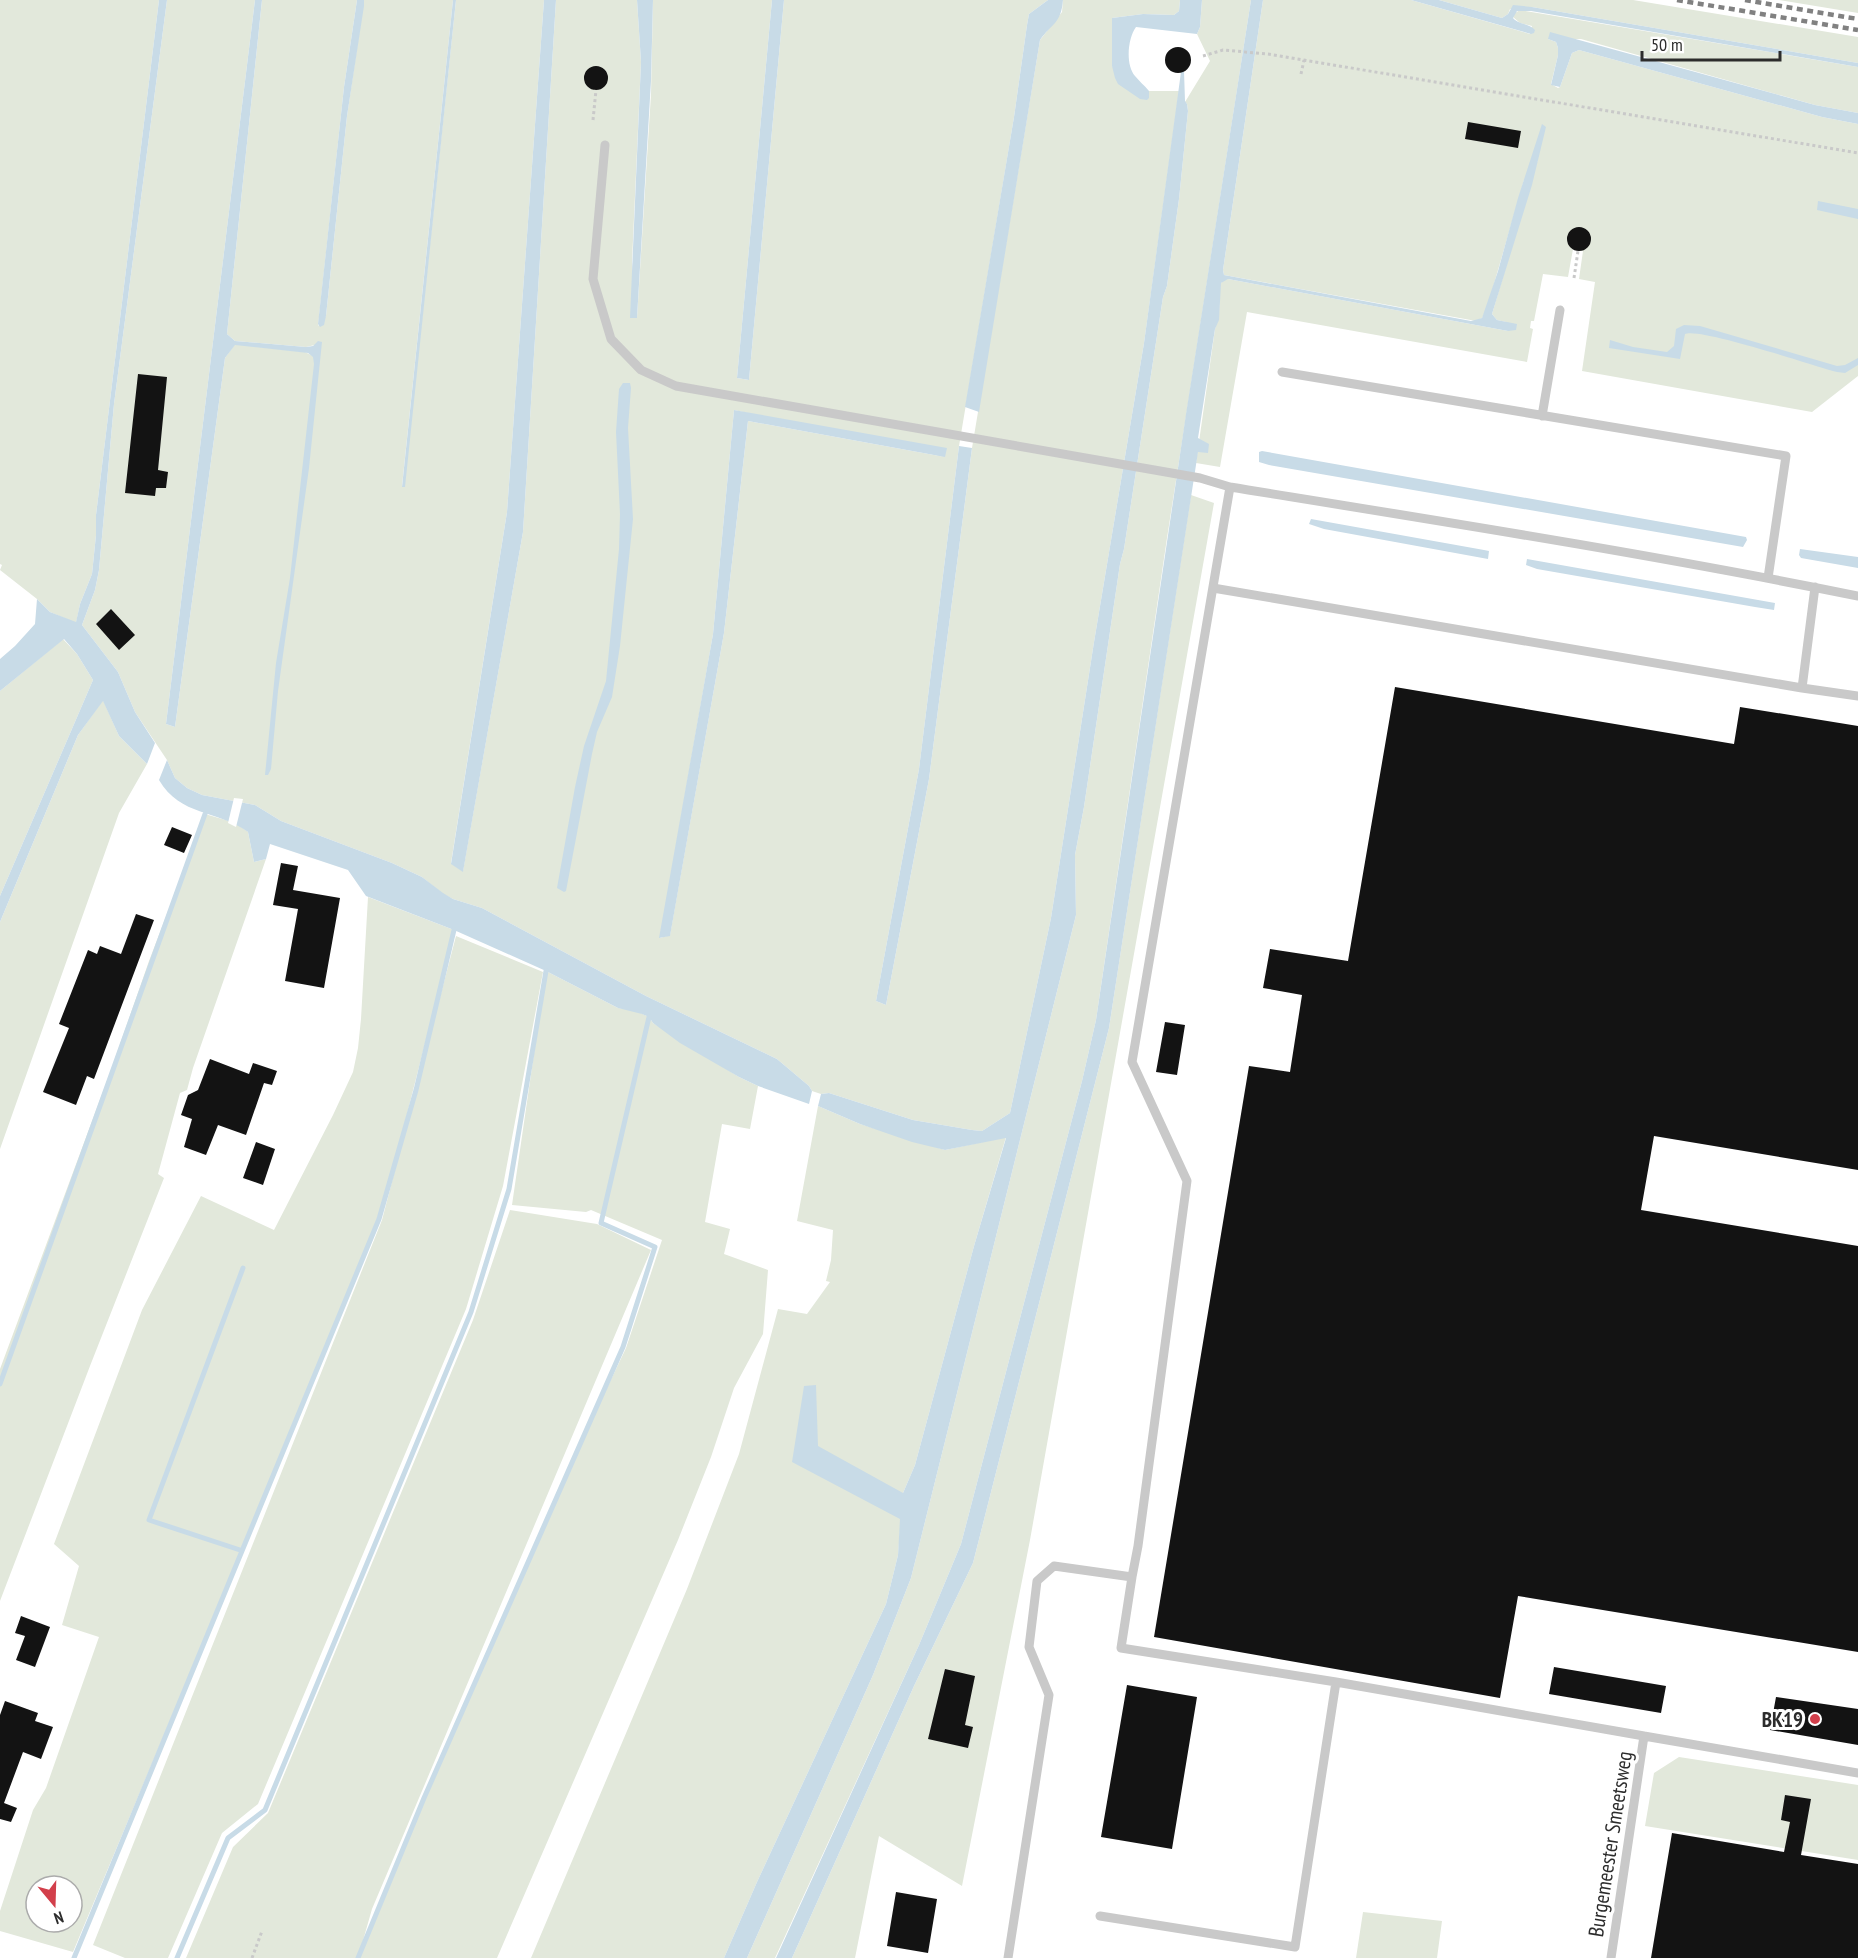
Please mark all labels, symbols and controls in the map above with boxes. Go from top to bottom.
scale bar [1642,24,1780,62]
text: 50 m [1651,33,1683,56]
place label: BK19 [1762,1706,1803,1733]
marker: BK19 [1808,1712,1822,1726]
street label: Burgemeester Smeetsweg [1582,1749,1638,1939]
north arrow [24,1874,84,1934]
text: N [52,1907,66,1929]

